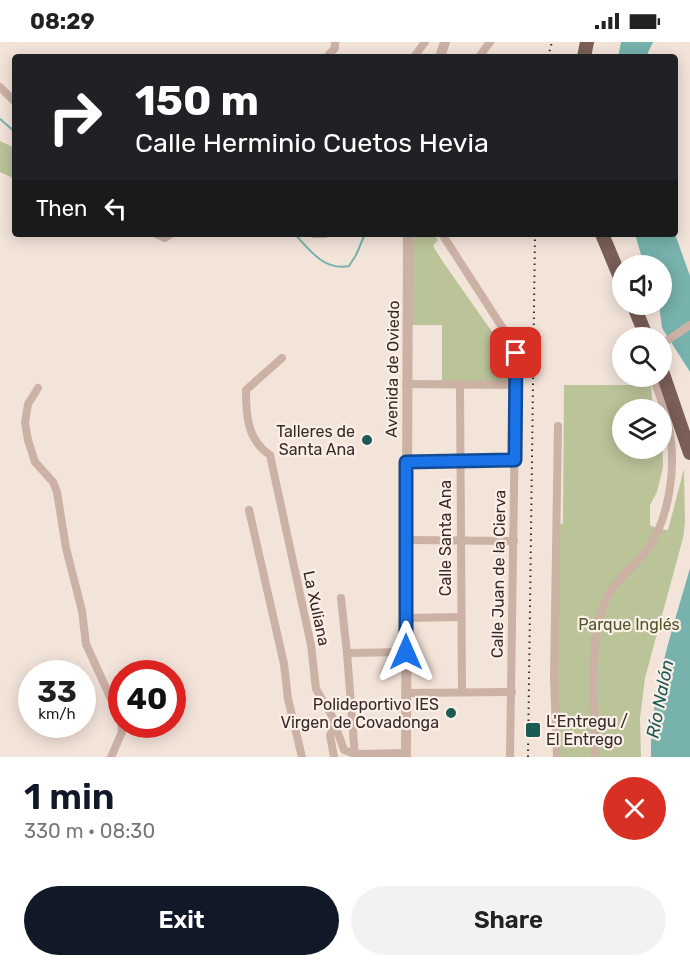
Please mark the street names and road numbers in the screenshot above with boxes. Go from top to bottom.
street label: Avenida de Oviedo [382,300,403,438]
street label: Calle Santa Ana [436,480,455,596]
street label: Calle Juan de la Cierva [488,490,509,658]
street label: La Xuliana [299,569,334,647]

